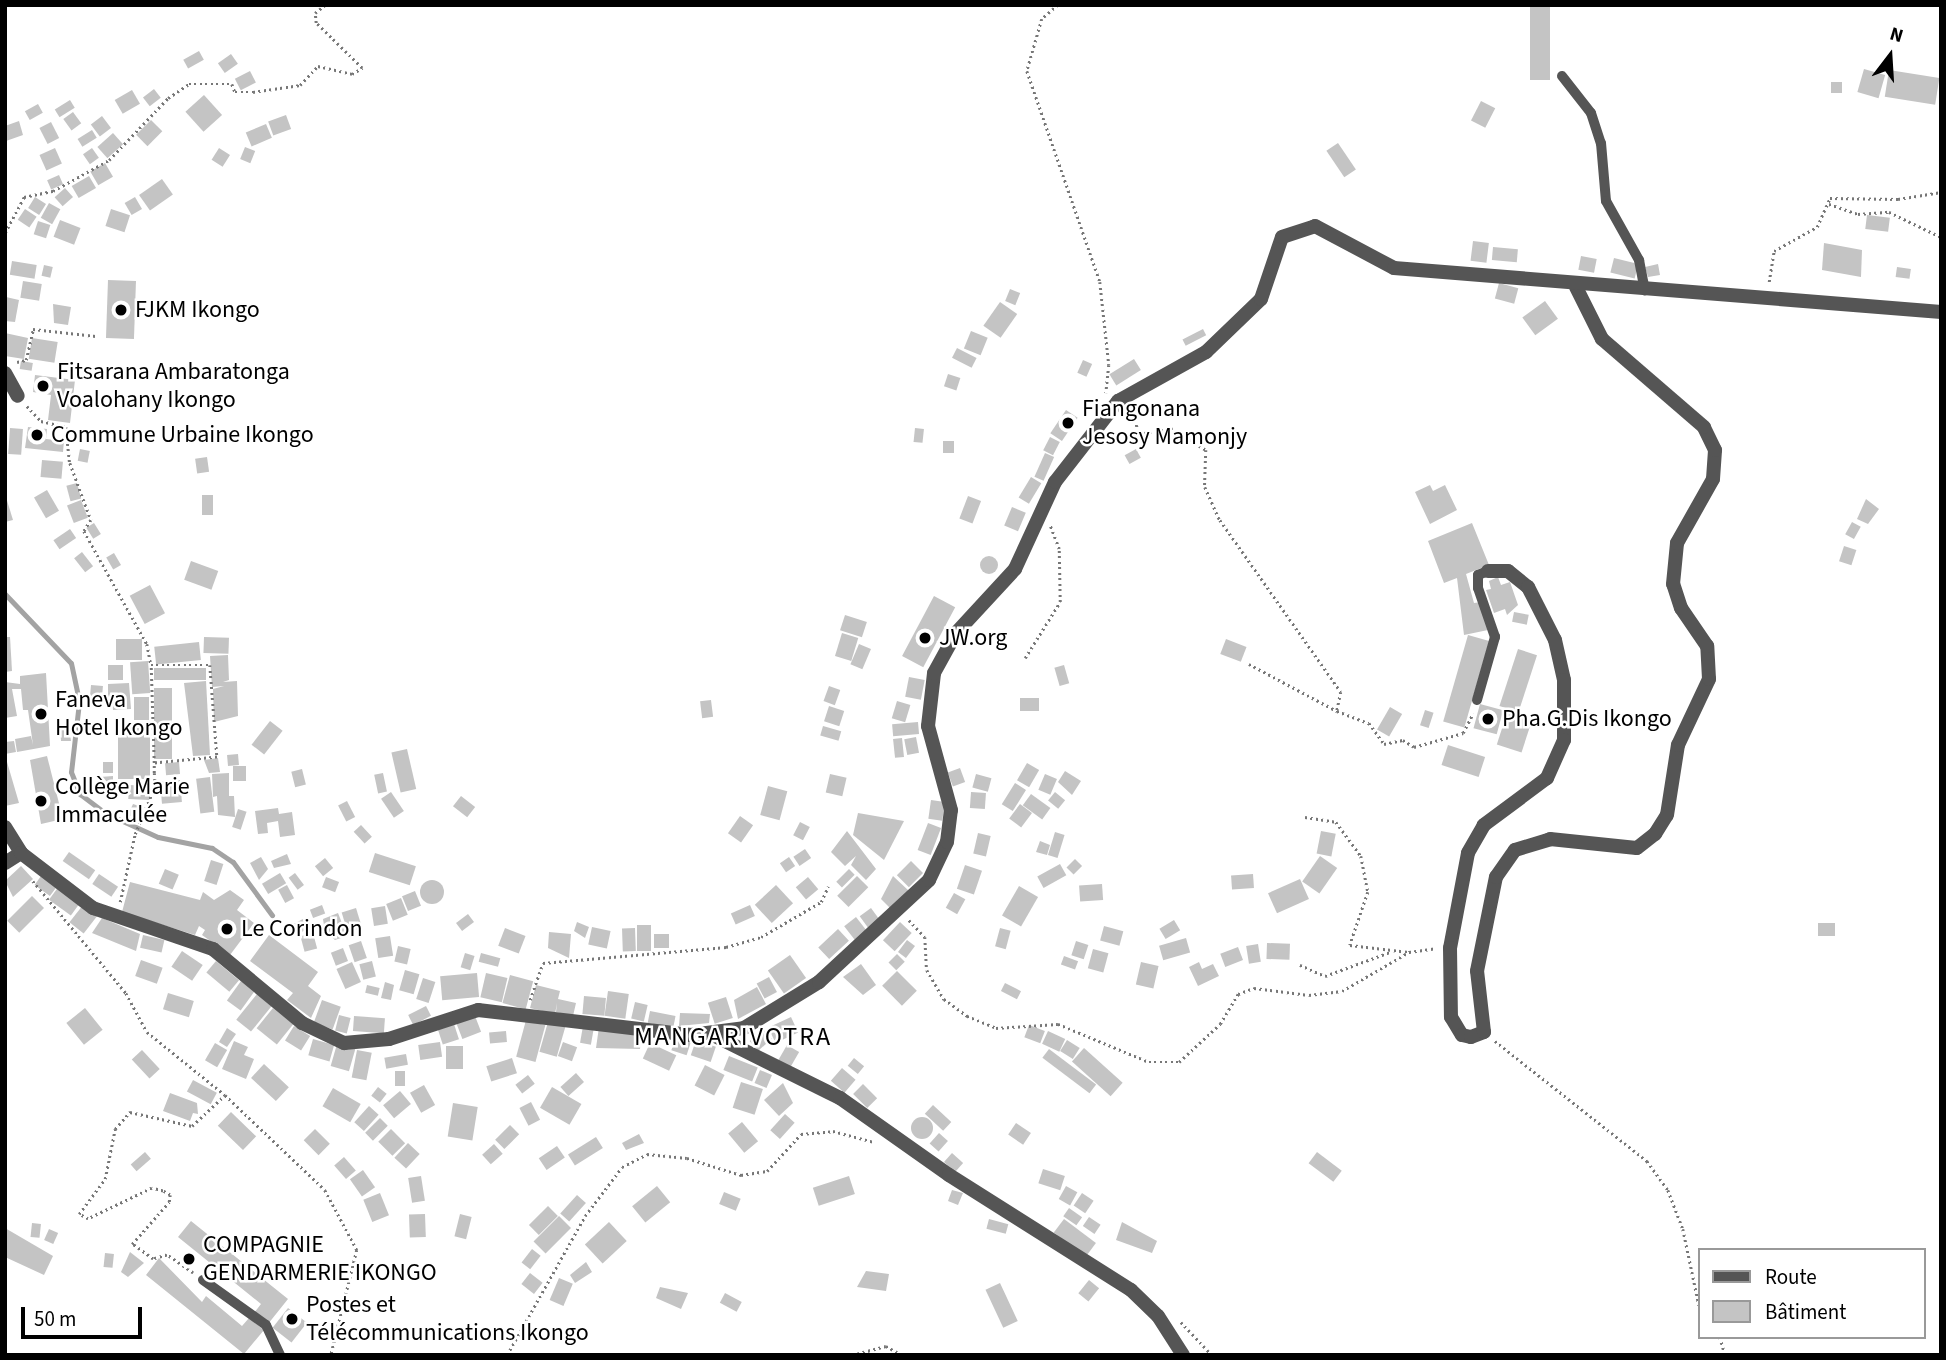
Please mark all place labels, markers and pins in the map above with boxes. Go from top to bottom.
place label: FJKM Ikongo [135,296,260,324]
marker: FJKM Ikongo [113,302,129,318]
place label: Fitsarana Ambaratonga Voalohany Ikongo [57,358,290,414]
marker: Fitsarana Ambaratonga Voalohany Ikongo [35,378,51,394]
place label: Fiangonana Jesosy Mamonjy [1082,395,1247,451]
marker: Fiangonana Jesosy Mamonjy [1060,415,1076,431]
place label: Commune Urbaine Ikongo [51,421,314,449]
marker: Commune Urbaine Ikongo [29,427,45,443]
place label: JW.org [939,624,1007,652]
marker: JW.org [917,630,933,646]
place label: Faneva Hotel Ikongo [55,686,183,742]
place label: Pha.G.Dis Ikongo [1502,705,1672,733]
marker: Faneva Hotel Ikongo [33,706,49,722]
marker: Pha.G.Dis Ikongo [1480,711,1496,727]
place label: Collège Marie Immaculée [55,773,190,829]
marker: Collège Marie Immaculée [33,793,49,809]
place label: Le Corindon [241,915,363,943]
marker: Le Corindon [219,921,235,937]
place label: COMPAGNIE GENDARMERIE IKONGO [203,1231,437,1287]
marker: COMPAGNIE GENDARMERIE IKONGO [181,1251,197,1267]
place label: Postes et Télécommunications Ikongo [306,1291,589,1347]
marker: Postes et Télécommunications Ikongo [284,1311,300,1327]

